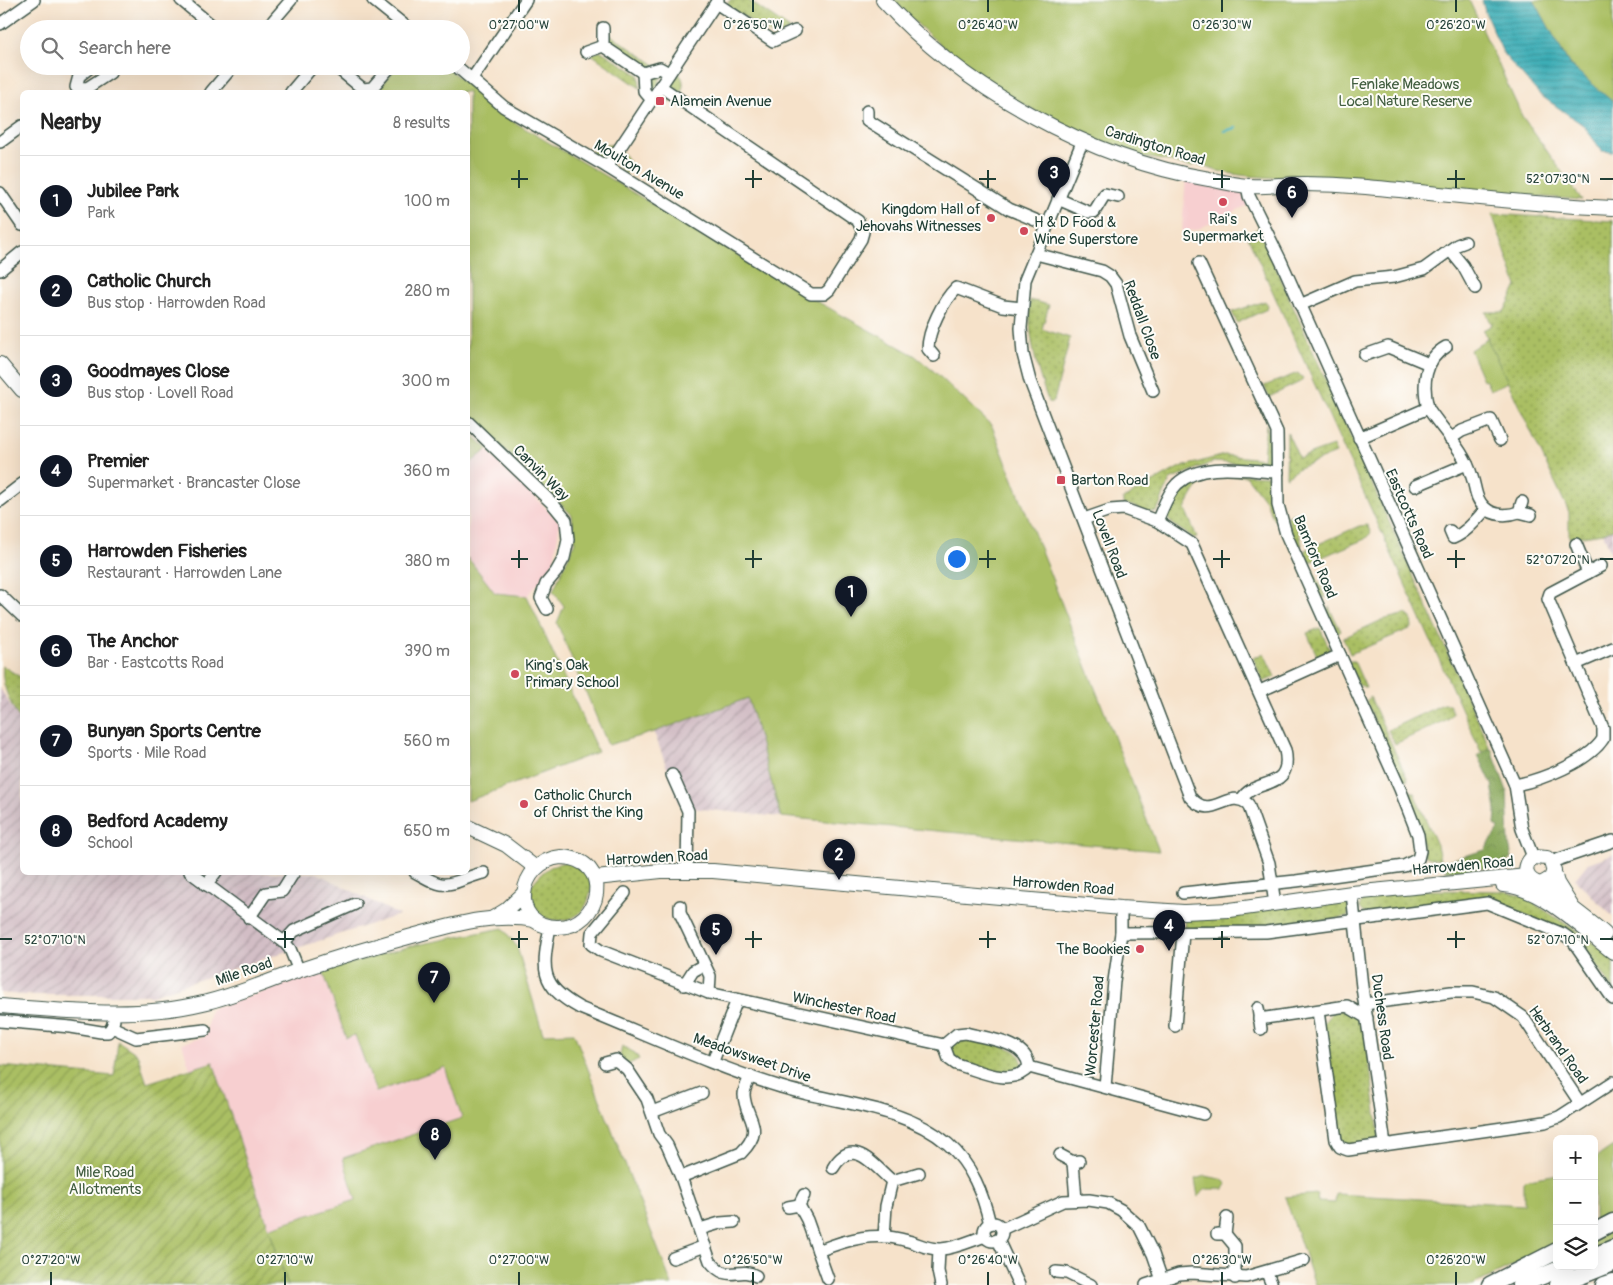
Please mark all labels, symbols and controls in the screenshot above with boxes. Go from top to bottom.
text: 0°27'00"W [489,18,549,33]
text: 0°26'50"W [723,18,783,33]
text: 0°26'40"W [958,18,1018,33]
text: 0°26'30"W [1192,18,1252,33]
text: 0°26'20"W [1426,18,1486,33]
search box [20,20,470,75]
icon: search [38,34,66,62]
text: Search here [78,36,171,60]
park label: Fenlake Meadows Local Nature Reserve [1338,75,1472,111]
place label: Alamein Avenue [670,92,772,111]
marker: Alamein Avenue [654,95,666,107]
text: Nearby [40,109,101,136]
text: 8 results [393,113,450,133]
street label: Cardington Road [1103,122,1207,170]
street label: Moulton Avenue [590,136,688,205]
pin: 3 [1038,157,1070,198]
text: 52°07'30"N [1526,172,1590,187]
pin: 6 [1276,177,1308,218]
text: Jubilee Park [87,179,179,203]
text: 1 [53,191,59,211]
text: 100 m [404,191,450,211]
marker: Rai's Supermarket [1217,196,1229,208]
place label: Kingdom Hall of Jehovahs Witnesses [856,200,981,236]
text: Park [87,203,115,223]
place label: Rai's Supermarket [1182,210,1265,246]
marker: Kingdom Hall of Jehovahs Witnesses [985,212,997,224]
place label: H & D Food & Wine Superstore [1034,213,1138,249]
marker: H & D Food & Wine Superstore [1018,225,1030,237]
text: Catholic Church [87,269,211,293]
street label: Reddall Close [1119,278,1165,363]
text: 2 [52,281,60,301]
text: 280 m [404,281,450,301]
text: Bus stop · Harrowden Road [87,293,266,313]
text: Goodmayes Close [87,359,229,383]
text: 3 [52,371,60,391]
text: 300 m [402,371,450,391]
text: Bus stop · Lovell Road [87,383,234,403]
street label: Canvin Way [509,441,573,505]
text: Premier [87,449,149,473]
text: 4 [51,461,61,481]
text: 360 m [403,461,450,481]
street label: Eastcotts Road [1381,466,1437,562]
place label: Barton Road [1071,471,1149,490]
text: Supermarket · Brancaster Close [87,473,300,493]
marker: Barton Road [1055,474,1067,486]
street label: Lovell Road [1087,507,1131,581]
street label: Bamford Road [1289,512,1341,602]
text: Harrowden Fisheries [87,539,247,563]
your location [944,546,970,572]
text: 5 [52,551,60,571]
text: 380 m [404,551,450,571]
text: 52°07'20"N [1526,553,1590,568]
text: Restaurant · Harrowden Lane [87,563,282,583]
pin: 1 [835,576,867,617]
text: The Anchor [87,629,179,653]
text: 6 [51,641,61,661]
text: 390 m [404,641,450,661]
text: Bar · Eastcotts Road [87,653,224,673]
place label: King's Oak Primary School [525,656,619,692]
marker: King's Oak Primary School [509,668,521,680]
text: Bunyan Sports Centre [87,719,261,743]
text: 7 [52,731,60,751]
text: 560 m [403,731,450,751]
text: Sports · Mile Road [87,743,207,763]
place label: Catholic Church of Christ the King [534,786,643,822]
marker: Catholic Church of Christ the King [518,798,530,810]
text: Bedford Academy [87,809,228,833]
text: 8 [52,821,60,841]
text: 650 m [403,821,450,841]
text: School [87,833,133,853]
pin: 2 [823,839,855,880]
street label: Harrowden Road [605,846,709,870]
street label: Harrowden Road [1411,852,1515,880]
street label: Harrowden Road [1011,872,1115,900]
pin: 4 [1153,910,1185,951]
pin: 5 [700,914,732,955]
text: 52°07'10"N [24,933,86,948]
text: 52°07'10"N [1527,933,1589,948]
place label: The Bookies [1056,940,1130,959]
marker: The Bookies [1134,943,1146,955]
street label: Mile Road [213,953,275,991]
pin: 7 [418,962,450,1003]
street label: Duchess Road [1367,973,1397,1061]
street label: Worcester Road [1081,975,1109,1077]
street label: Winchester Road [790,988,898,1028]
street label: Herbrand Road [1524,1002,1592,1088]
street label: Meadowsweet Drive [691,1029,814,1087]
pin: 8 [419,1119,451,1160]
map controls [1553,1135,1598,1270]
button: + [1553,1135,1598,1180]
park label: Mile Road Allotments [69,1163,142,1199]
button: − [1553,1180,1598,1225]
button: layers [1553,1225,1598,1270]
text: 0°27'20"W [22,1253,80,1268]
text: 0°27'10"W [257,1253,313,1268]
text: 0°27'00"W [489,1253,549,1268]
text: 0°26'50"W [723,1253,783,1268]
text: 0°26'40"W [958,1253,1018,1268]
text: 0°26'30"W [1192,1253,1252,1268]
text: 0°26'20"W [1426,1253,1486,1268]

